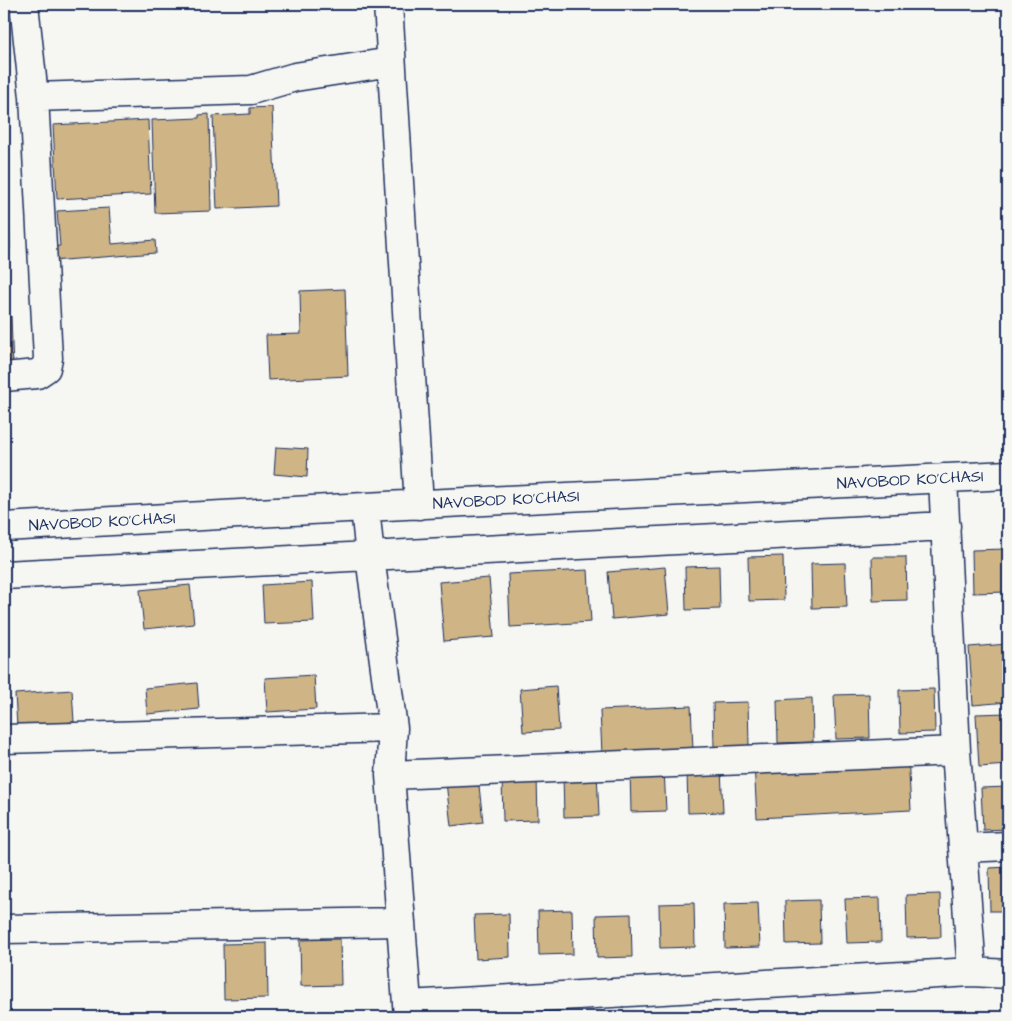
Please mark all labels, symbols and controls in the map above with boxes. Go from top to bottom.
street label: NAVOBOD KO'CHASI [836,465,984,495]
street label: NAVOBOD KO'CHASI [432,485,580,515]
street label: NAVOBOD KO'CHASI [28,507,176,537]

